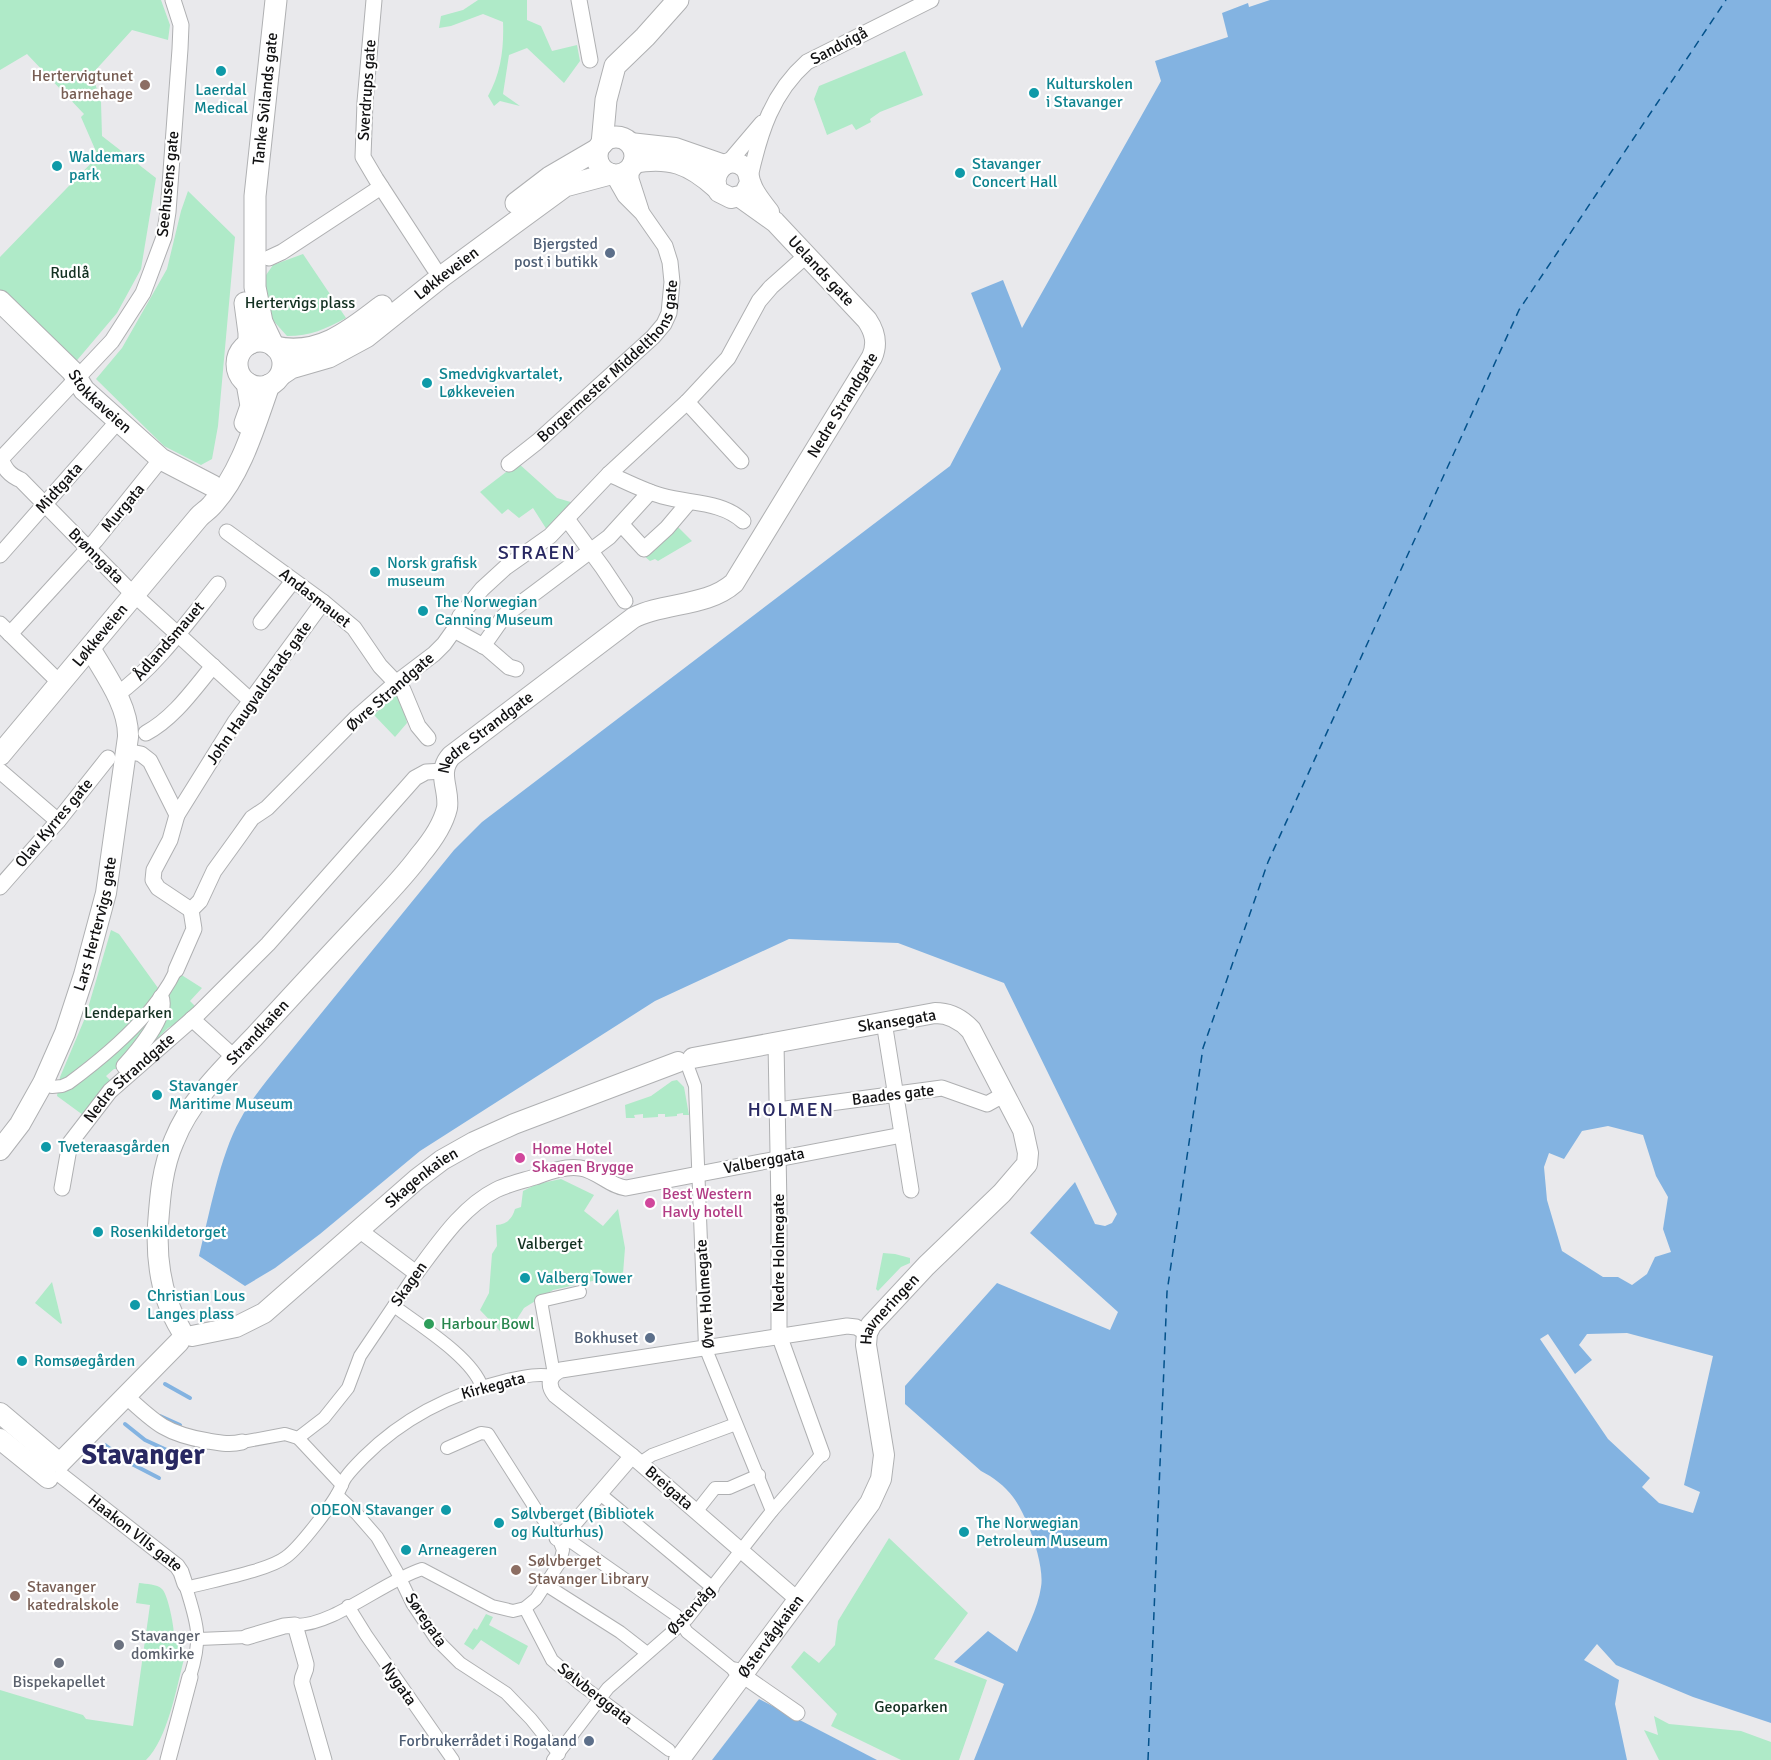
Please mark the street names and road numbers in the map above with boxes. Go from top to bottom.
street label: Sandvigå [807,23,871,69]
street label: Tanke Svilands gate [248,31,282,166]
street label: Sverdrups gate [353,39,381,141]
street label: Seehusens gate [152,130,184,238]
street label: Uelands gate [783,232,859,310]
street label: Løkkeveien [410,243,483,304]
street label: Borgermester Middelthons gate [533,279,682,447]
street label: Nedre Strandgate [803,349,882,462]
street label: Stokkaveien [64,366,136,438]
street label: Midtgata [31,459,87,517]
street label: Murgata [97,480,149,536]
street label: Brønngata [64,524,128,588]
street label: Andasmauet [275,564,355,632]
street label: Ådlandsmauet [129,597,209,685]
street label: Løkkeveien [68,600,132,671]
street label: John Haugvaldstads gate [202,617,316,769]
street label: Øvre Strandgate [342,648,438,736]
street label: Nedre Strandgate [434,687,537,776]
street label: Olav Kyrres gate [11,774,97,872]
street label: Lars Hertervigs gate [69,855,121,994]
street label: Strandkaien [222,995,293,1069]
street label: Skansegata [856,1005,938,1037]
street label: Nedre Strandgate [79,1029,179,1127]
street label: Baades gate [851,1080,935,1110]
street label: Skagenkaien [381,1143,461,1212]
street label: Valberggata [722,1143,806,1179]
street label: Nedre Holmegate [769,1194,789,1312]
street label: Øvre Holmegate [691,1239,719,1349]
street label: Skagen [386,1258,432,1310]
street label: Havneringen [856,1270,924,1346]
street label: Kirkegata [459,1368,527,1404]
street label: Breigata [641,1462,697,1514]
street label: Haakon VIIs gate [84,1490,188,1575]
street label: Østervåg [663,1581,719,1639]
street label: Søregata [401,1589,451,1651]
street label: Østervågkaien [733,1591,808,1682]
street label: Nygata [377,1658,421,1710]
street label: Sølvberggata [553,1658,637,1730]

